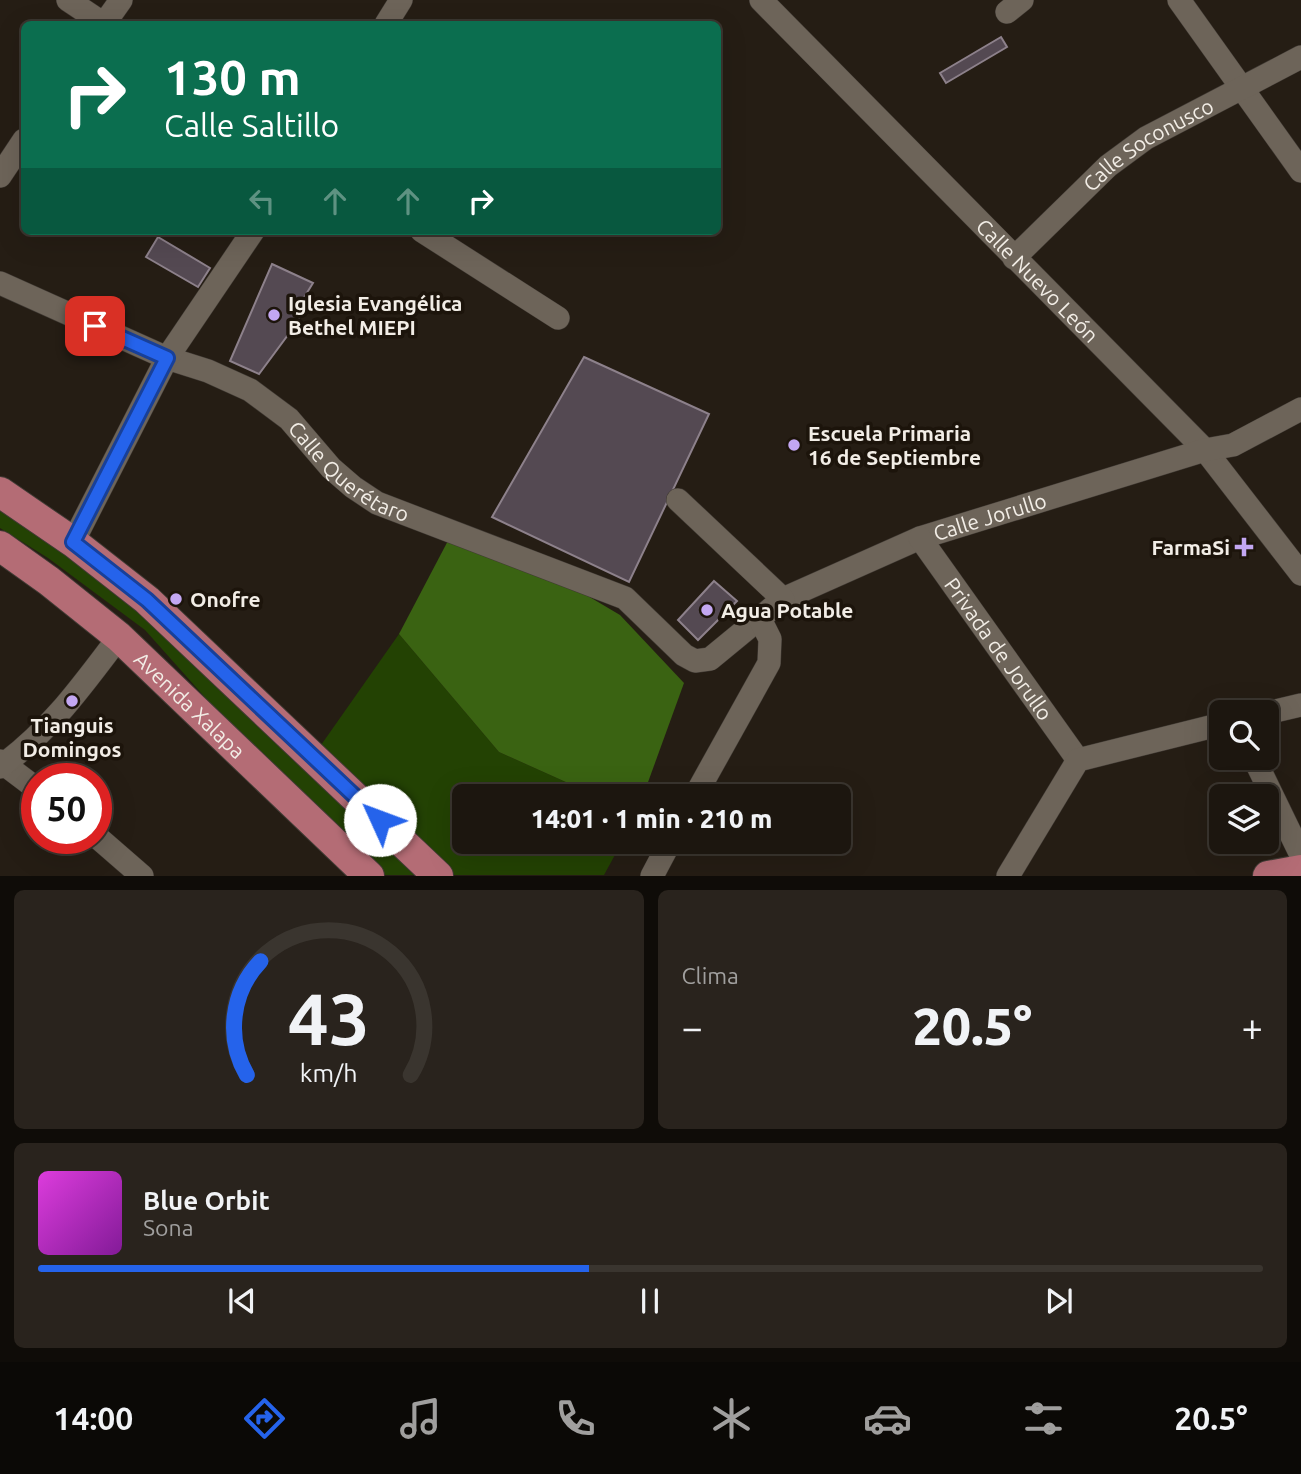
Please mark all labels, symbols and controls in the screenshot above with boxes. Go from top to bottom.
icon: right [49,49,140,140]
text: 130 m [164,49,301,104]
street label: Calle Soconusco [1078,93,1217,196]
text: Calle Saltillo [164,107,339,143]
icon: left [243,182,281,220]
icon: ahead [316,182,354,220]
icon: ahead [389,182,427,220]
icon: right [462,182,500,220]
street label: Calle Nuevo León [972,214,1104,347]
place label: Iglesia Evangélica Bethel MIEPI [288,291,462,339]
pin [65,296,125,356]
icon: arrive [76,307,114,345]
marker: Iglesia Evangélica Bethel MIEPI [266,307,282,323]
street label: Calle Querétaro [284,416,413,526]
place label: Escuela Primaria 16 de Septiembre [808,421,981,469]
marker: Escuela Primaria 16 de Septiembre [786,437,802,453]
street label: Calle Jorullo [930,488,1049,545]
place label: FarmaSi [1151,535,1230,559]
marker: FarmaSi [1236,539,1252,555]
street label: Privada de Jorullo [940,573,1058,725]
place label: Onofre [190,587,261,611]
marker: Onofre [168,591,184,607]
place label: Agua Potable [721,598,853,622]
marker: Agua Potable [699,602,715,618]
street label: Avenida Xalapa [130,647,250,763]
marker: Tianguis Domingos [64,693,80,709]
map controls [1209,700,1279,854]
button: search [1209,700,1279,770]
place label: Tianguis Domingos [22,713,122,761]
speed limit sign: 50 [21,763,112,854]
position arrow [343,783,417,857]
button: layers [1209,784,1279,854]
text: 14:01 · 1 min · 210 m [531,804,772,833]
text: Clima [682,963,739,988]
text: 43 [288,978,370,1060]
text: 20.5° [912,997,1032,1055]
text: − [682,1006,703,1048]
text: + [1242,1006,1263,1048]
text: km/h [300,1059,358,1087]
text: Blue Orbit [143,1186,270,1215]
text: Sona [143,1215,193,1240]
icon: previous [223,1282,261,1320]
icon: pause [631,1282,669,1320]
icon: next [1040,1282,1078,1320]
icon: directions [240,1394,289,1443]
icon: music [396,1394,445,1443]
icon: phone [551,1394,600,1443]
icon: climate [707,1394,756,1443]
icon: car [863,1394,912,1443]
icon: filters [1019,1394,1068,1443]
text: 14:00 [53,1400,133,1436]
text: 20.5° [1174,1400,1248,1436]

